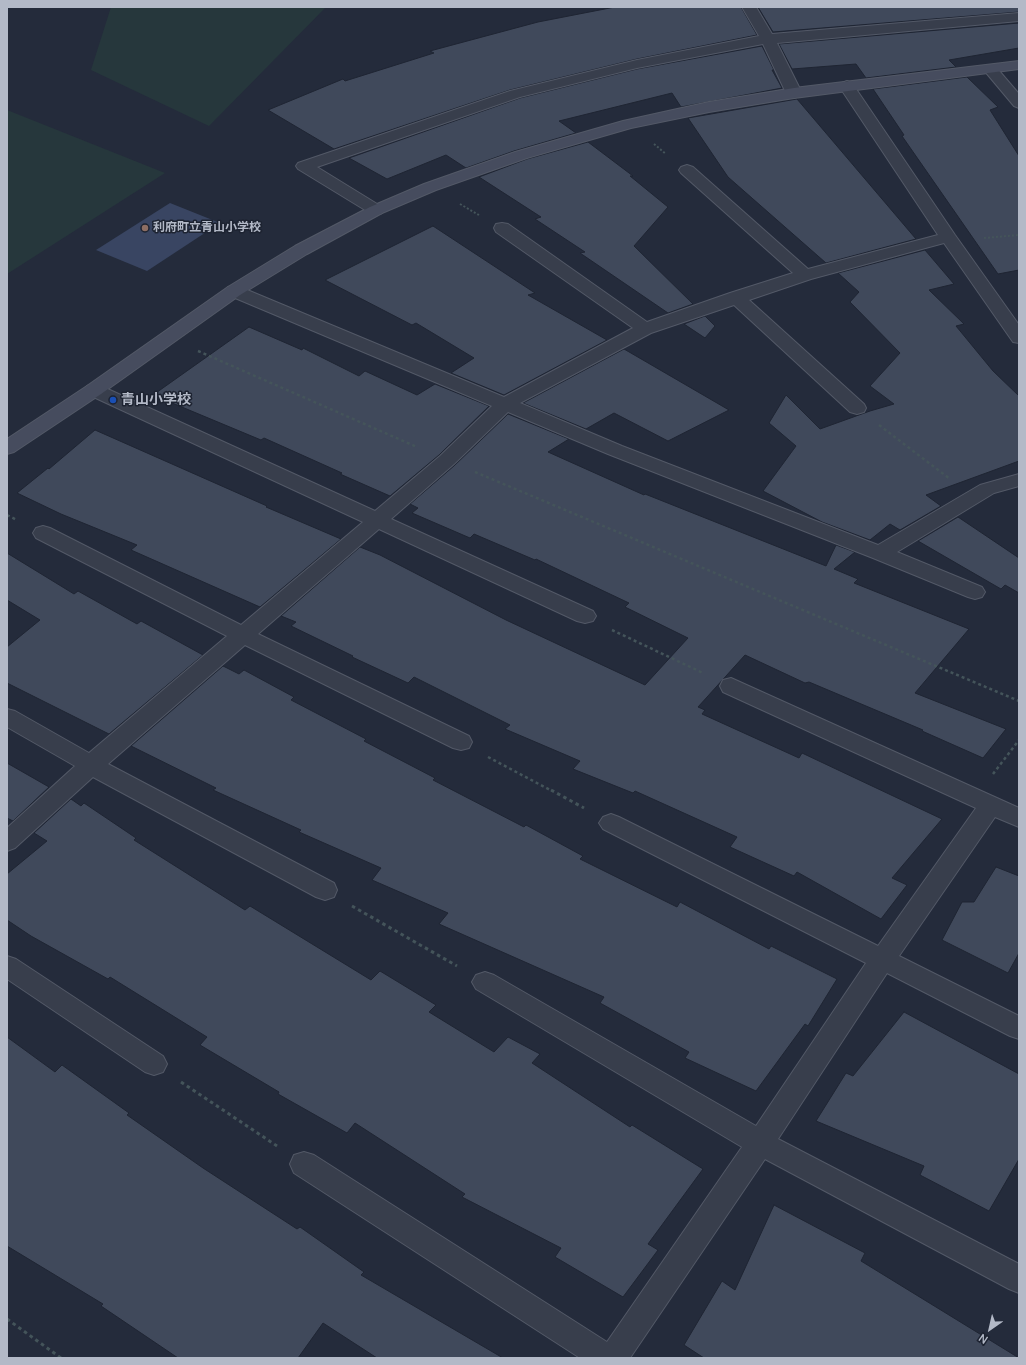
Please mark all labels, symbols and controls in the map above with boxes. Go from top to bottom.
place label: 利府町立青山小学校 [153,221,261,235]
marker: 利府町立青山小学校 [140,223,150,233]
place label: 青山小学校 [121,392,191,408]
marker: 青山小学校 [108,395,118,405]
north arrow [970,1309,1010,1349]
text: N [976,1331,990,1348]

